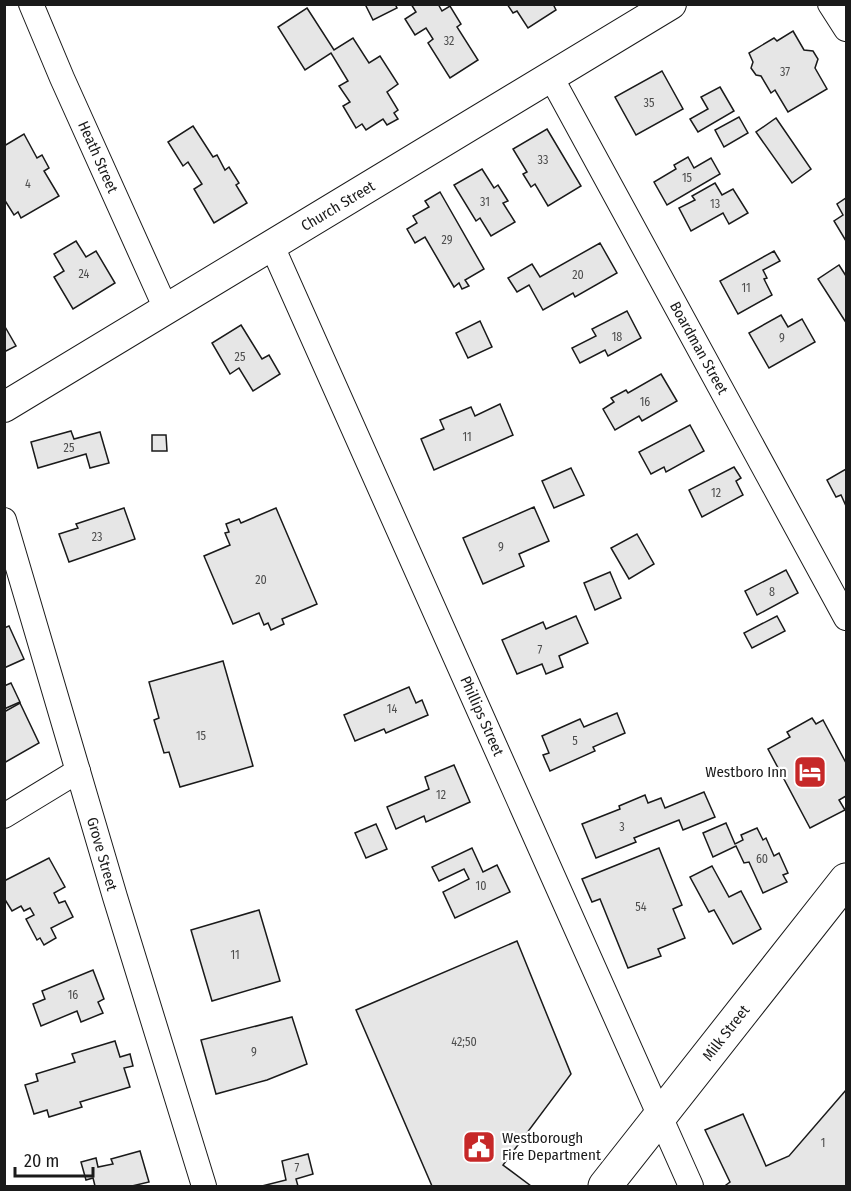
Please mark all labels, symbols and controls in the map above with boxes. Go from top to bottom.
house number: 32 [444,34,454,48]
house number: 37 [780,65,790,79]
house number: 35 [644,96,655,110]
street label: Heath Street [74,118,122,196]
house number: 33 [538,153,548,167]
house number: 15 [682,171,693,185]
house number: 4 [25,177,31,191]
street label: Church Street [298,177,378,235]
house number: 31 [480,195,490,209]
house number: 13 [710,197,720,211]
house number: 29 [441,233,453,247]
house number: 24 [79,267,90,281]
house number: 20 [572,268,584,282]
house number: 11 [741,281,751,295]
street label: Boardman Street [666,298,732,398]
house number: 18 [612,330,622,344]
house number: 9 [779,331,785,345]
house number: 25 [235,350,246,364]
house number: 16 [640,395,650,409]
house number: 11 [462,430,472,444]
house number: 25 [64,441,75,455]
house number: 12 [711,486,721,500]
house number: 23 [92,530,102,544]
house number: 9 [498,540,504,554]
house number: 20 [255,573,267,587]
house number: 8 [769,585,775,599]
house number: 7 [538,643,543,657]
street label: Phillips Street [456,673,508,759]
house number: 14 [387,702,397,716]
house number: 15 [196,729,207,743]
house number: 5 [572,734,578,748]
hotel icon: Westboro Inn [792,754,828,790]
place label: Westboro Inn [705,763,787,781]
house number: 12 [436,788,446,802]
street label: Grove Street [83,815,121,893]
house number: 3 [619,820,625,834]
house number: 60 [756,852,768,866]
house number: 10 [476,879,486,893]
house number: 54 [635,900,647,914]
house number: 11 [230,948,240,962]
house number: 16 [68,988,78,1002]
street label: Milk Street [699,1001,753,1064]
house number: 42;50 [451,1035,477,1049]
house number: 9 [251,1045,257,1059]
public building icon: Westborough Fire Department [461,1129,497,1165]
place label: Westborough Fire Department [502,1129,601,1164]
house number: 1 [821,1136,825,1150]
scale bar [15,1140,93,1178]
text: 20 m [24,1150,59,1172]
house number: 7 [295,1161,300,1175]

